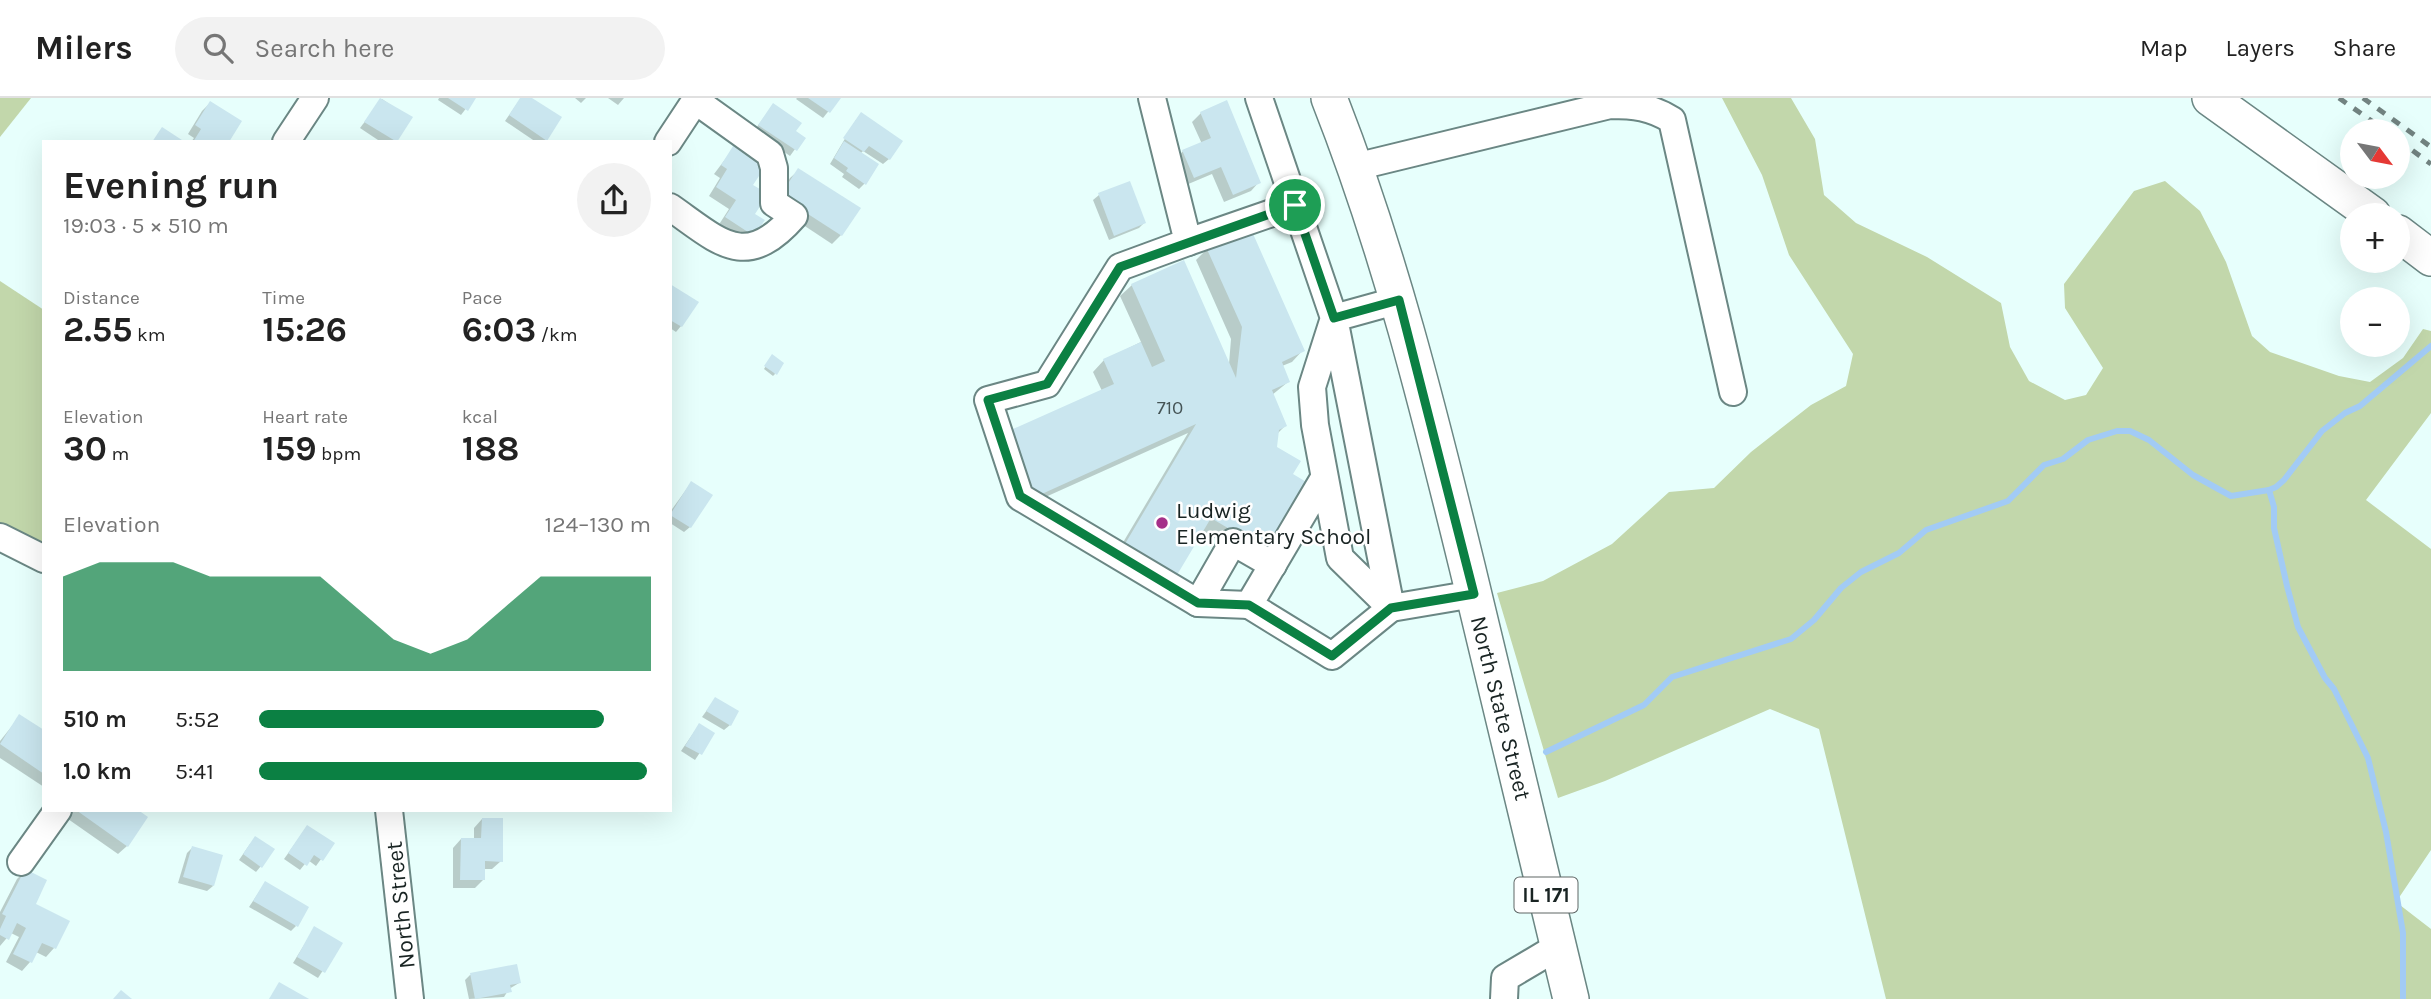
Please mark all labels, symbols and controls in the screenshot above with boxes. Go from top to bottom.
search box [175,17,665,80]
text: Milers [35,29,133,67]
icon: search [199,29,237,67]
text: Search here [255,33,394,64]
text: Map [2140,34,2188,62]
text: Layers [2226,34,2295,62]
text: Share [2333,34,2396,62]
north arrow [2340,119,2410,189]
map controls [2340,119,2410,357]
text: Evening run [63,163,279,208]
button: share [577,163,651,237]
pin [1265,175,1325,235]
icon: arrive [1276,186,1314,224]
button: + [2340,203,2410,273]
text: 19:03 · 5 × 510 m [63,212,229,239]
text: Distance [63,287,140,309]
text: Time [262,287,305,309]
text: Pace [462,287,502,309]
button: − [2340,287,2410,357]
text: 2.55 [63,309,132,350]
text: 15:26 [262,309,347,350]
text: 6:03 [462,309,536,350]
text: km [132,324,165,346]
text: /km [536,324,577,346]
house number: 710 [1157,397,1183,419]
text: Elevation [63,406,143,428]
text: Heart rate [262,406,348,428]
text: kcal [462,406,498,428]
text: 30 [63,428,107,469]
text: 159 [262,428,317,469]
text: 188 [462,428,519,469]
text: m [107,443,129,465]
text: bpm [317,443,361,465]
place label: Ludwig Elementary School [1176,497,1371,550]
text: Elevation [63,511,160,538]
text: 124–130 m [545,511,651,538]
marker: Ludwig Elementary School [1154,515,1170,531]
street label: North State Street [1465,613,1537,803]
text: 510 m [63,706,127,733]
text: 5:52 [175,706,220,733]
text: 1.0 km [63,758,132,785]
text: 5:41 [175,758,214,785]
street label: North Street [380,840,421,970]
road number: IL 171 [1514,878,1578,912]

